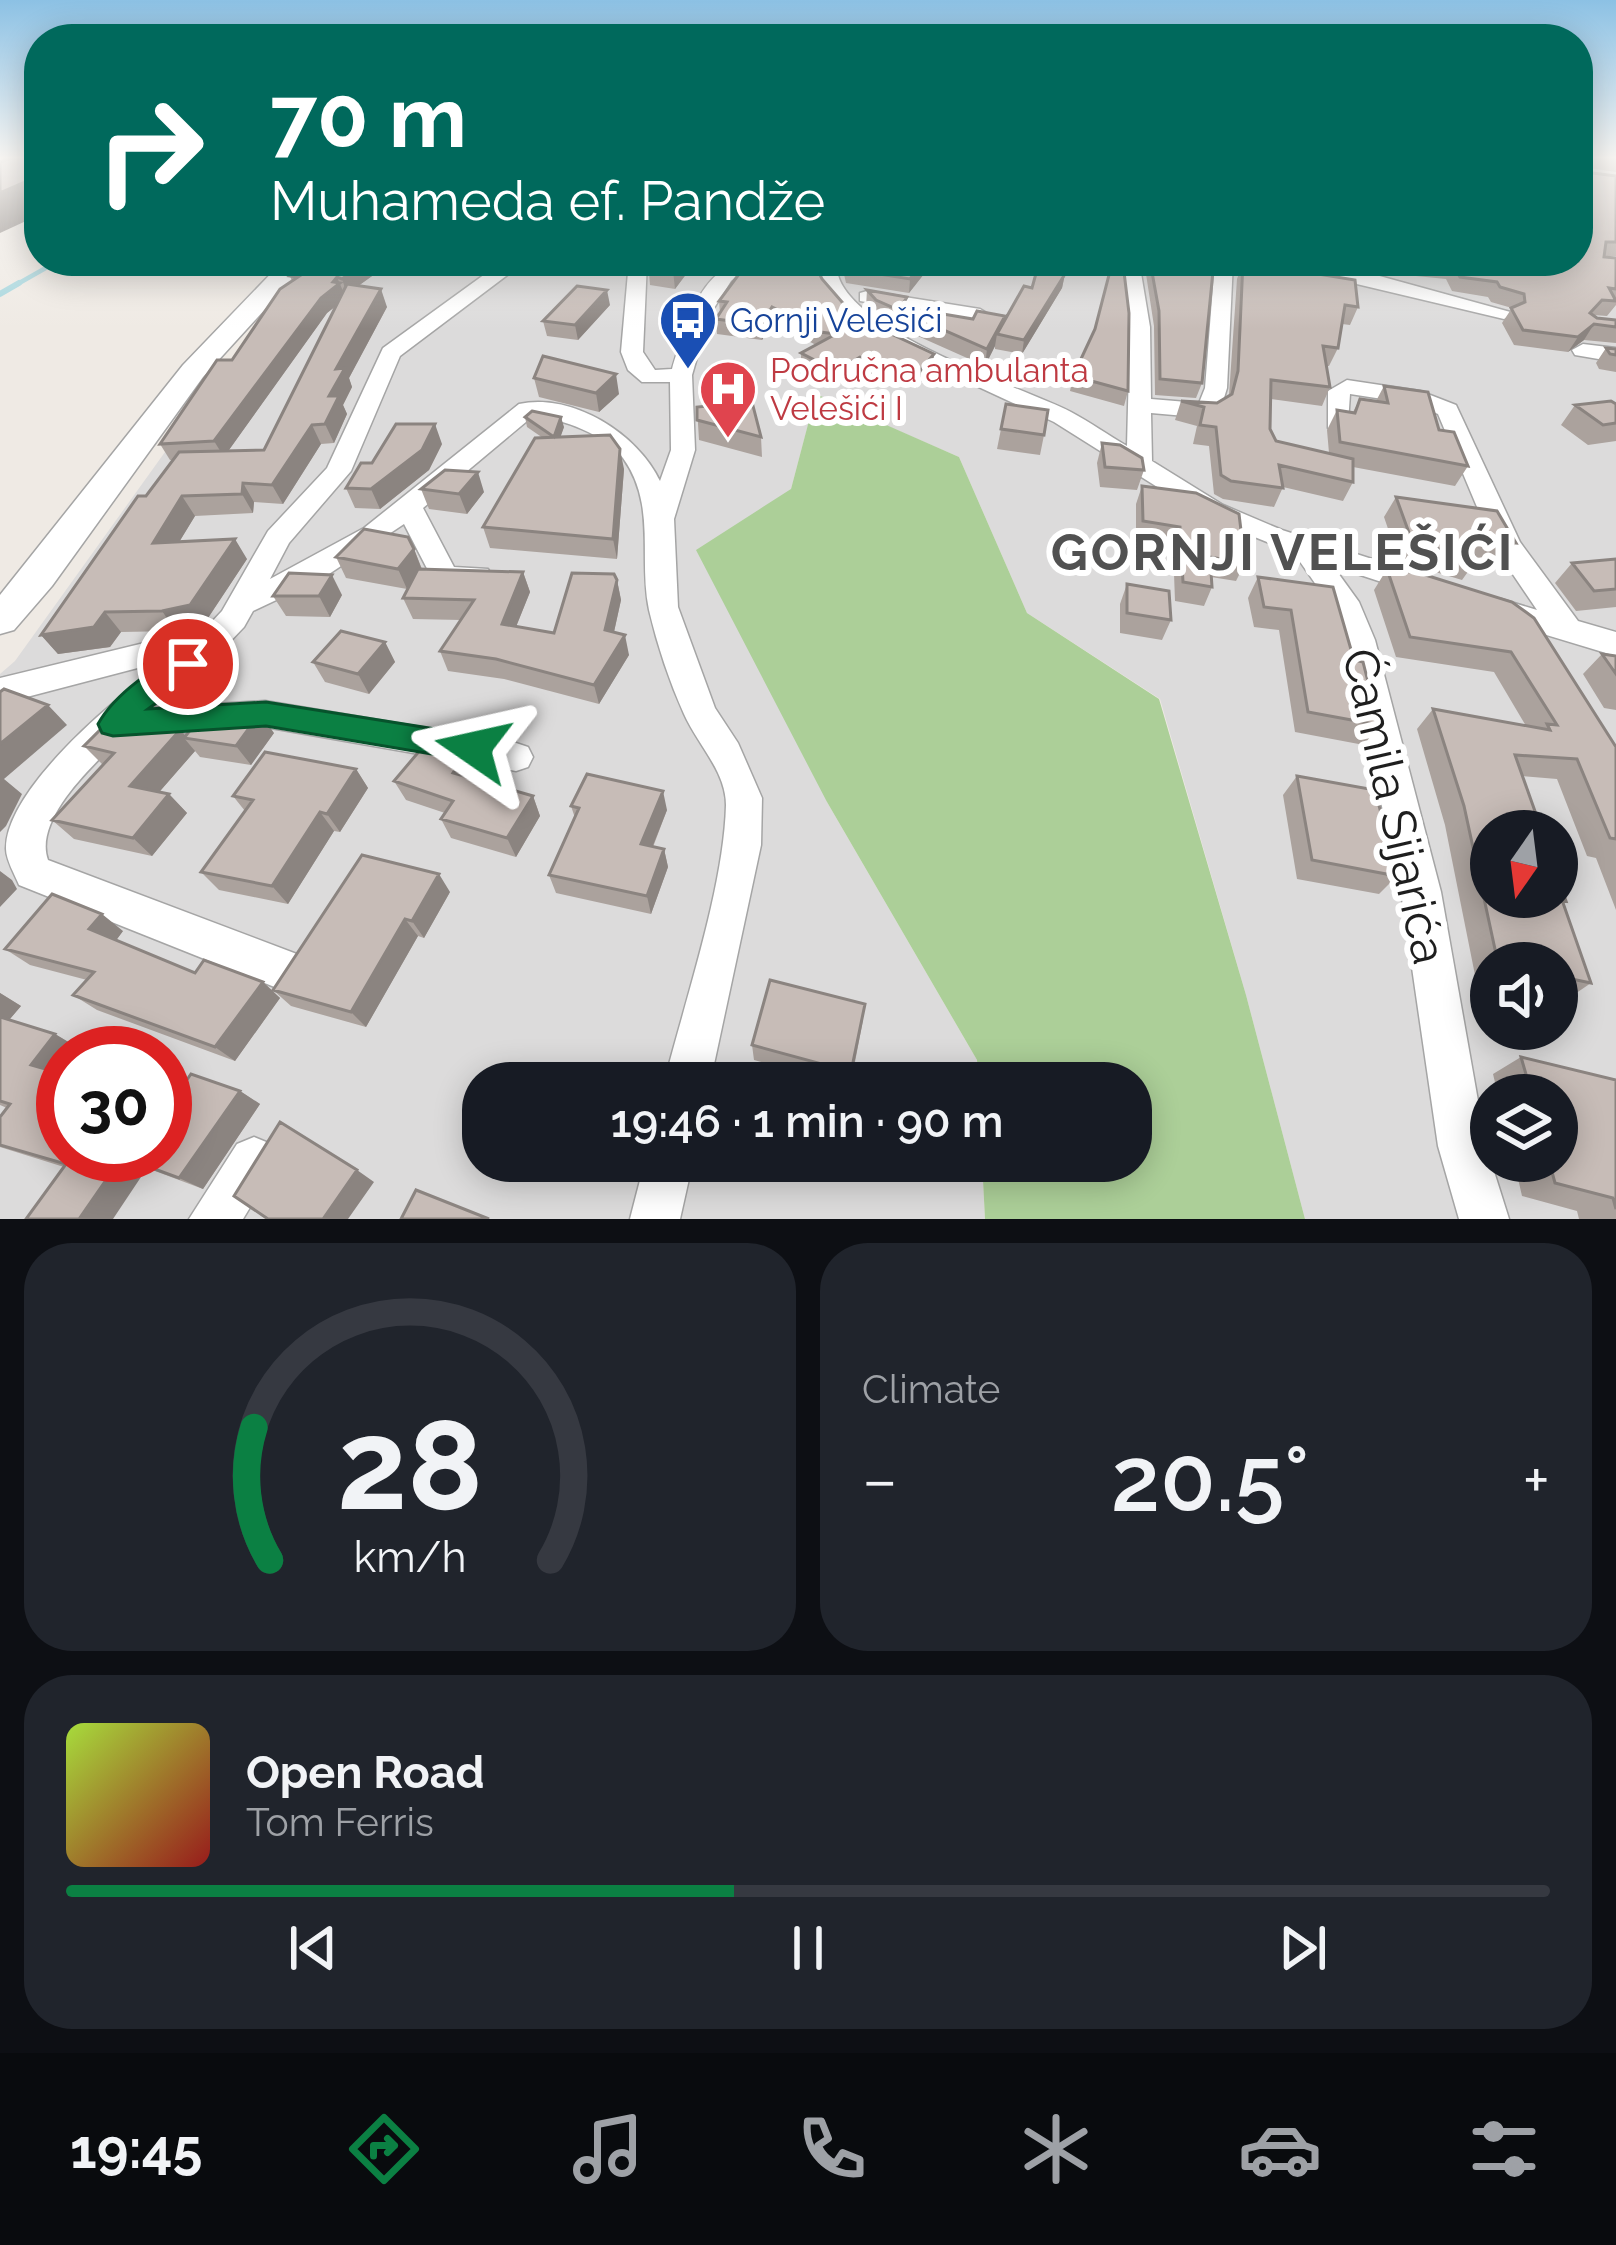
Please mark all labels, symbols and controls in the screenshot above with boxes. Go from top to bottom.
text: 70 m [270,68,467,167]
icon: right [72,72,228,228]
text: Muhameda ef. Pandže [270,169,825,233]
bus stop icon: Gornji Velešići [657,289,719,371]
place label: Gornji Velešići [730,301,942,340]
place label: Područna ambulanta Velešići I [770,351,1089,428]
hospital icon: Područna ambulanta Velešići I [697,358,759,440]
district label: GORNJI VELEŠIĆI [1051,522,1515,582]
pin [137,613,239,715]
icon: arrive [155,631,221,697]
street label: Ćamila Sijarića [1332,643,1459,969]
position arrow [410,685,536,811]
north arrow [1470,810,1578,918]
map controls [1470,810,1578,1182]
button: sound [1470,942,1578,1050]
speed limit sign: 30 [36,1026,192,1182]
button: layers [1470,1074,1578,1182]
text: 19:46 · 1 min · 90 m [611,1095,1003,1148]
text: Climate [862,1366,1000,1412]
text: 28 [337,1392,483,1538]
text: 20.5° [1111,1426,1309,1532]
text: − [862,1441,898,1518]
text: + [1523,1441,1550,1518]
text: km/h [353,1532,467,1582]
text: Open Road [246,1746,485,1799]
text: Tom Ferris [246,1799,434,1845]
icon: previous [280,1915,346,1981]
icon: pause [775,1915,841,1981]
icon: next [1270,1915,1336,1981]
icon: directions [342,2107,426,2191]
icon: music [566,2107,650,2191]
icon: phone [790,2107,874,2191]
icon: climate [1014,2107,1098,2191]
icon: car [1238,2107,1322,2191]
icon: filters [1462,2107,1546,2191]
text: 19:45 [70,2117,203,2181]

